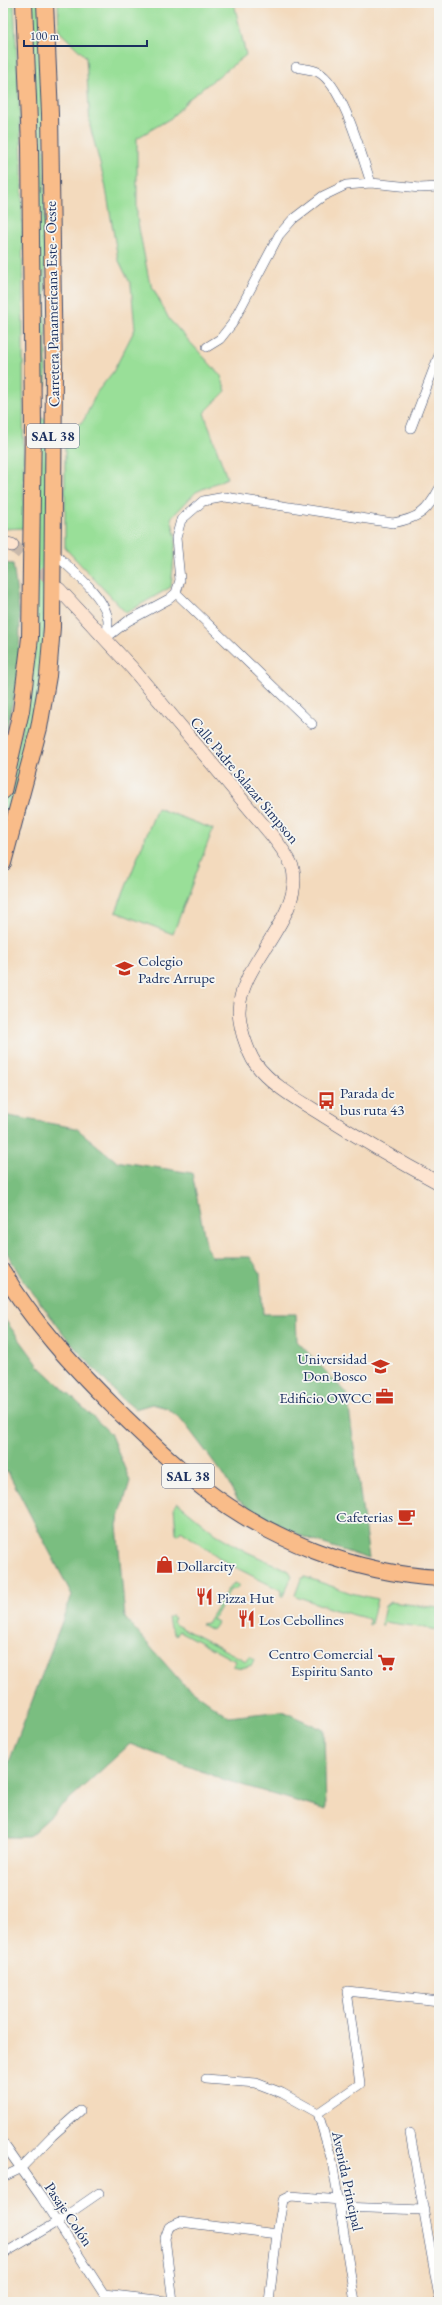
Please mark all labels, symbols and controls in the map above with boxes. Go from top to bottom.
scale bar [24,22,147,48]
text: 100 m [30,28,60,44]
street label: Carretera Panamericana Este - Oeste [41,201,63,407]
road number: SAL 38 [27,424,79,448]
street label: Calle Padre Salazar Simpson [186,713,304,847]
place label: Colegio Padre Arrupe [138,951,215,987]
school or university icon: Colegio Padre Arrupe [115,959,135,979]
place label: Parada de bus ruta 43 [340,1083,405,1119]
bus stop icon: Parada de bus ruta 43 [317,1091,337,1111]
place label: Universidad Don Bosco [298,1349,367,1385]
school or university icon: Universidad Don Bosco [370,1357,390,1377]
office icon: Edificio OWCC [375,1387,395,1407]
place label: Edificio OWCC [279,1388,372,1407]
road number: SAL 38 [162,1464,214,1488]
cafe icon: Cafeterias [396,1506,416,1526]
place label: Cafeterias [336,1507,393,1526]
shop icon: Dollarcity [154,1555,174,1575]
place label: Dollarcity [177,1556,235,1575]
restaurant icon: Pizza Hut [194,1587,214,1607]
place label: Pizza Hut [217,1588,274,1607]
restaurant icon: Los Cebollines [236,1609,256,1629]
place label: Los Cebollines [259,1610,344,1629]
place label: Centro Comercial Espiritu Santo [268,1644,373,1680]
supermarket icon: Centro Comercial Espiritu Santo [376,1652,396,1672]
street label: Avenida Principal [328,2129,368,2233]
street label: Pasaje Colón [41,2178,97,2250]

